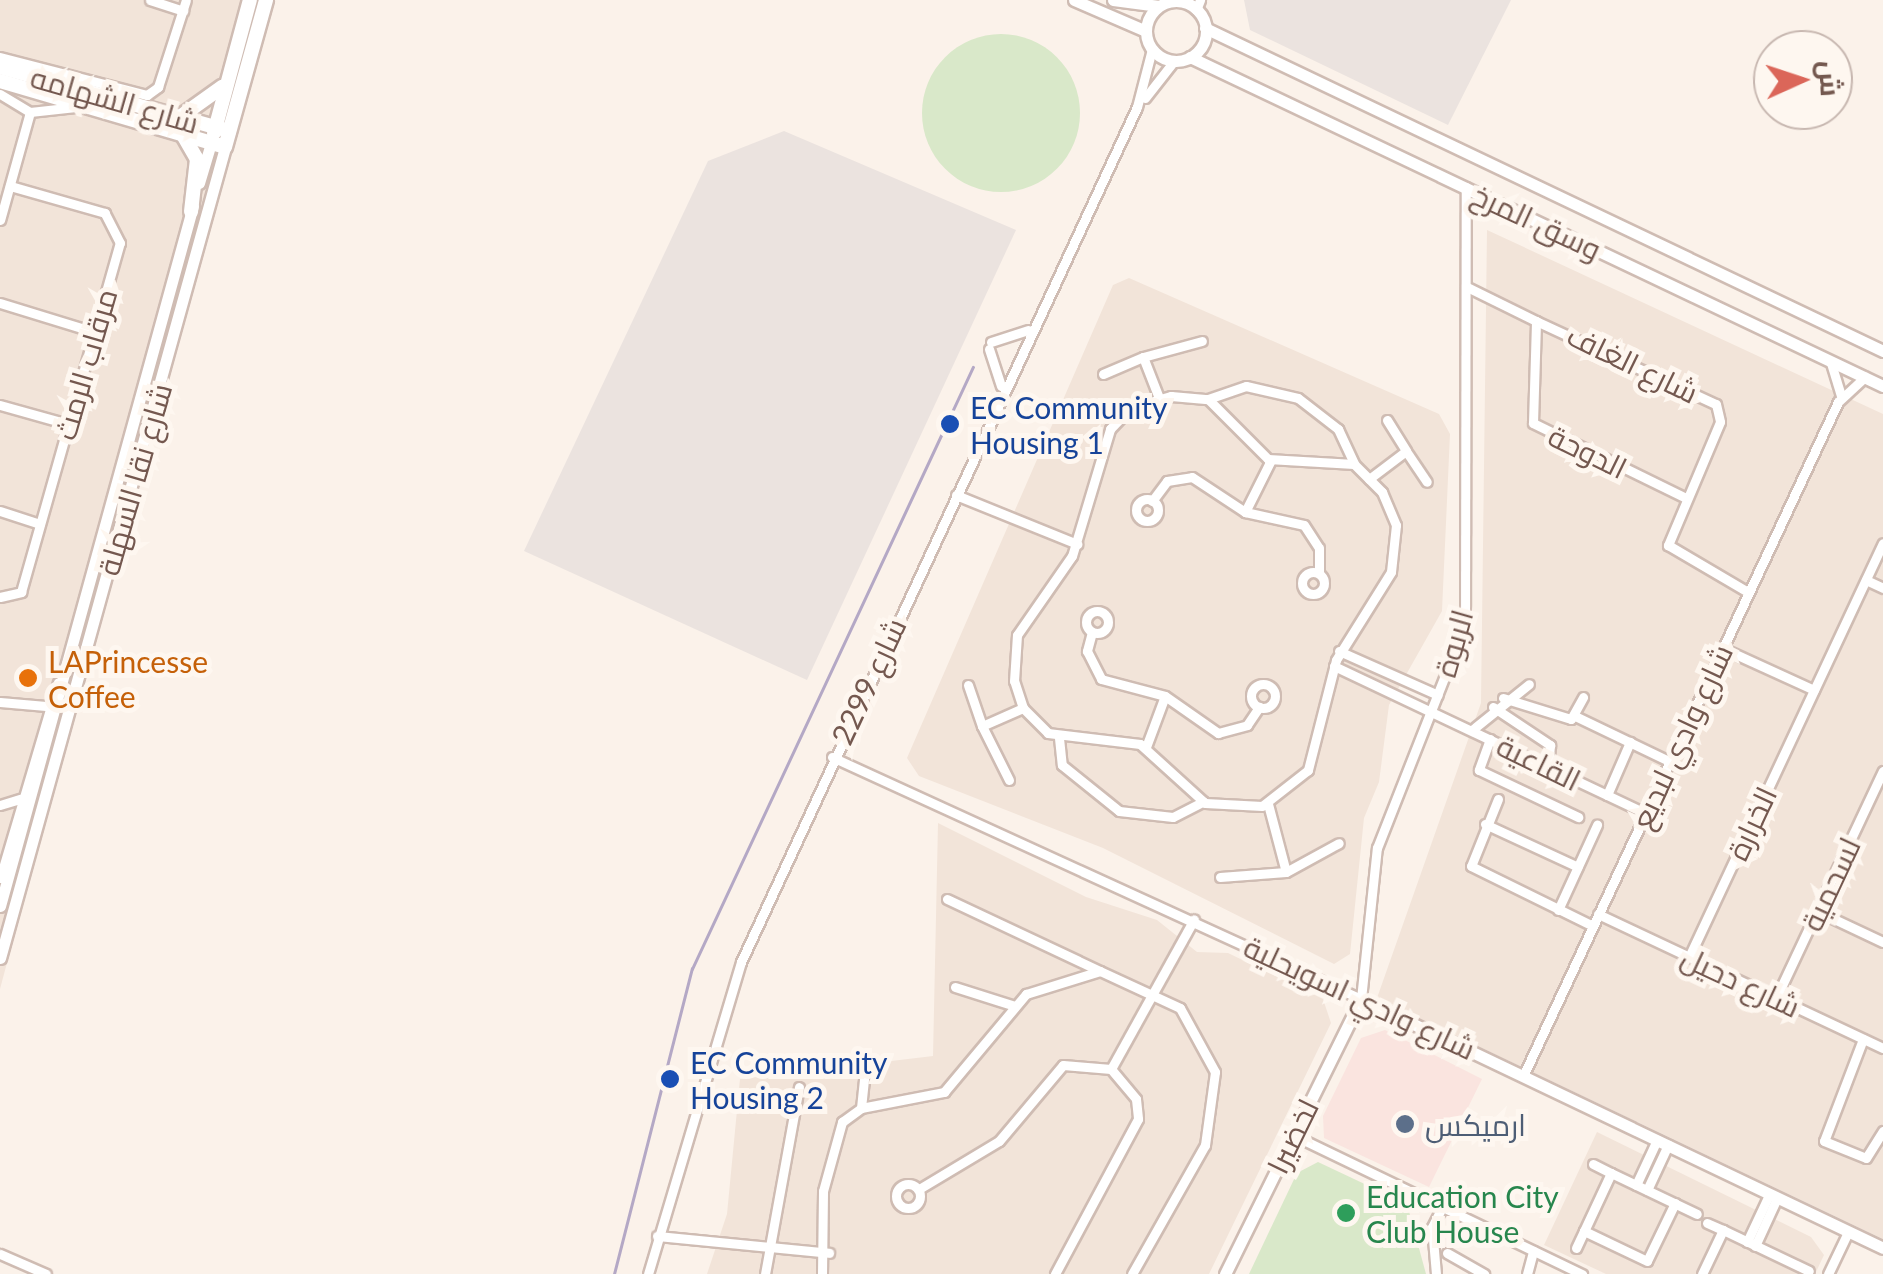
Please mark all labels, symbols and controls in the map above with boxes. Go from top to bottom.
north arrow [1753,30,1853,130]
street label: شارع الشهامه [27,58,203,140]
text: ش [1813,60,1849,97]
street label: وسق المرخ [1467,175,1607,267]
street label: مرقاب الرمث [46,284,124,444]
street label: شارع الغاف [1562,316,1704,410]
street label: شارع نقا السهلة [89,379,179,579]
place label: EC Community Housing 1 [970,389,1168,460]
marker: EC Community Housing 1 [939,413,961,435]
street label: الدوحة [1543,417,1633,485]
street label: الربوة [1426,605,1480,681]
street label: شارع 2299 [823,612,913,750]
street label: شارع وادي لبديع [1623,638,1739,834]
place label: LAPrincesse Coffee [48,643,208,714]
marker: LAPrincesse Coffee [17,667,39,689]
street label: القاعية [1491,726,1587,798]
street label: الخرارة [1718,781,1784,865]
street label: لسحمية [1793,832,1867,936]
street label: شارع وادي اسويحلية [1239,928,1481,1066]
street label: شارع دحيل [1676,938,1806,1024]
place label: EC Community Housing 2 [690,1044,888,1114]
marker: EC Community Housing 2 [659,1068,681,1090]
street label: لخضيرا [1259,1093,1325,1179]
place label: ارميكس [1425,1106,1526,1142]
marker: ارميكس [1394,1113,1416,1135]
place label: Education City Club House [1366,1178,1559,1248]
marker: Education City Club House [1335,1202,1357,1224]

